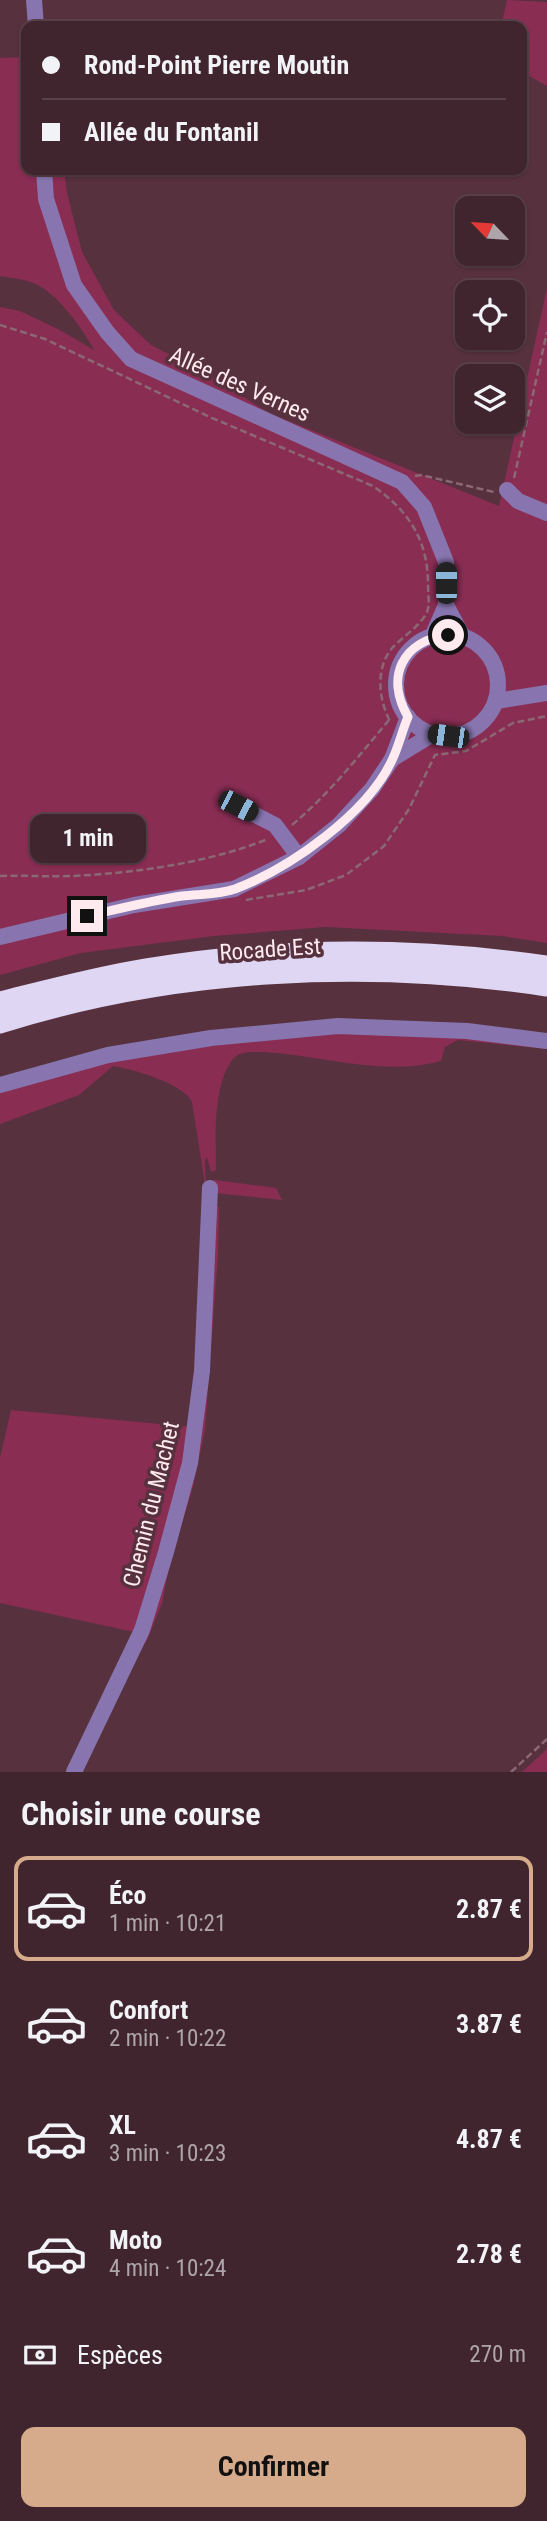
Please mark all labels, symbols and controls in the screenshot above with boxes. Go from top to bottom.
text: Rond-Point Pierre Moutin [84,50,349,80]
text: Allée du Fontanil [84,117,259,147]
north arrow [455,196,525,266]
map controls [455,196,525,434]
button: locate [455,280,525,350]
street label: Allée des Vernes [165,341,314,428]
button: layers [455,364,525,434]
car [436,562,457,604]
route start [432,619,464,651]
car [426,723,471,749]
car [215,787,262,825]
callout: 1 min [29,814,145,864]
text: 1 min [62,825,114,852]
route end [71,900,103,932]
street label: Rocade Est [218,932,322,967]
street label: Chemin du Machet [118,1419,185,1590]
text: Choisir une course [21,1795,261,1833]
icon: car [25,1877,88,1940]
text: Éco [109,1880,146,1910]
text: 2.87 € [456,1894,522,1924]
text: 1 min · 10:21 [109,1910,226,1937]
icon: car [25,1992,88,2055]
text: Confort [109,1995,188,2025]
text: 3.87 € [456,2009,522,2039]
text: 2 min · 10:22 [109,2025,226,2052]
icon: car [25,2107,88,2170]
text: XL [109,2110,136,2140]
text: 4.87 € [456,2124,522,2154]
text: 3 min · 10:23 [109,2140,226,2167]
icon: car [25,2222,88,2285]
text: Moto [109,2225,162,2255]
text: 2.78 € [456,2239,522,2269]
text: 4 min · 10:24 [109,2255,226,2282]
icon: cash [21,2336,59,2374]
text: Espèces [77,2340,163,2370]
text: 270 m [469,2341,526,2368]
button: Confirmer [21,2427,526,2507]

